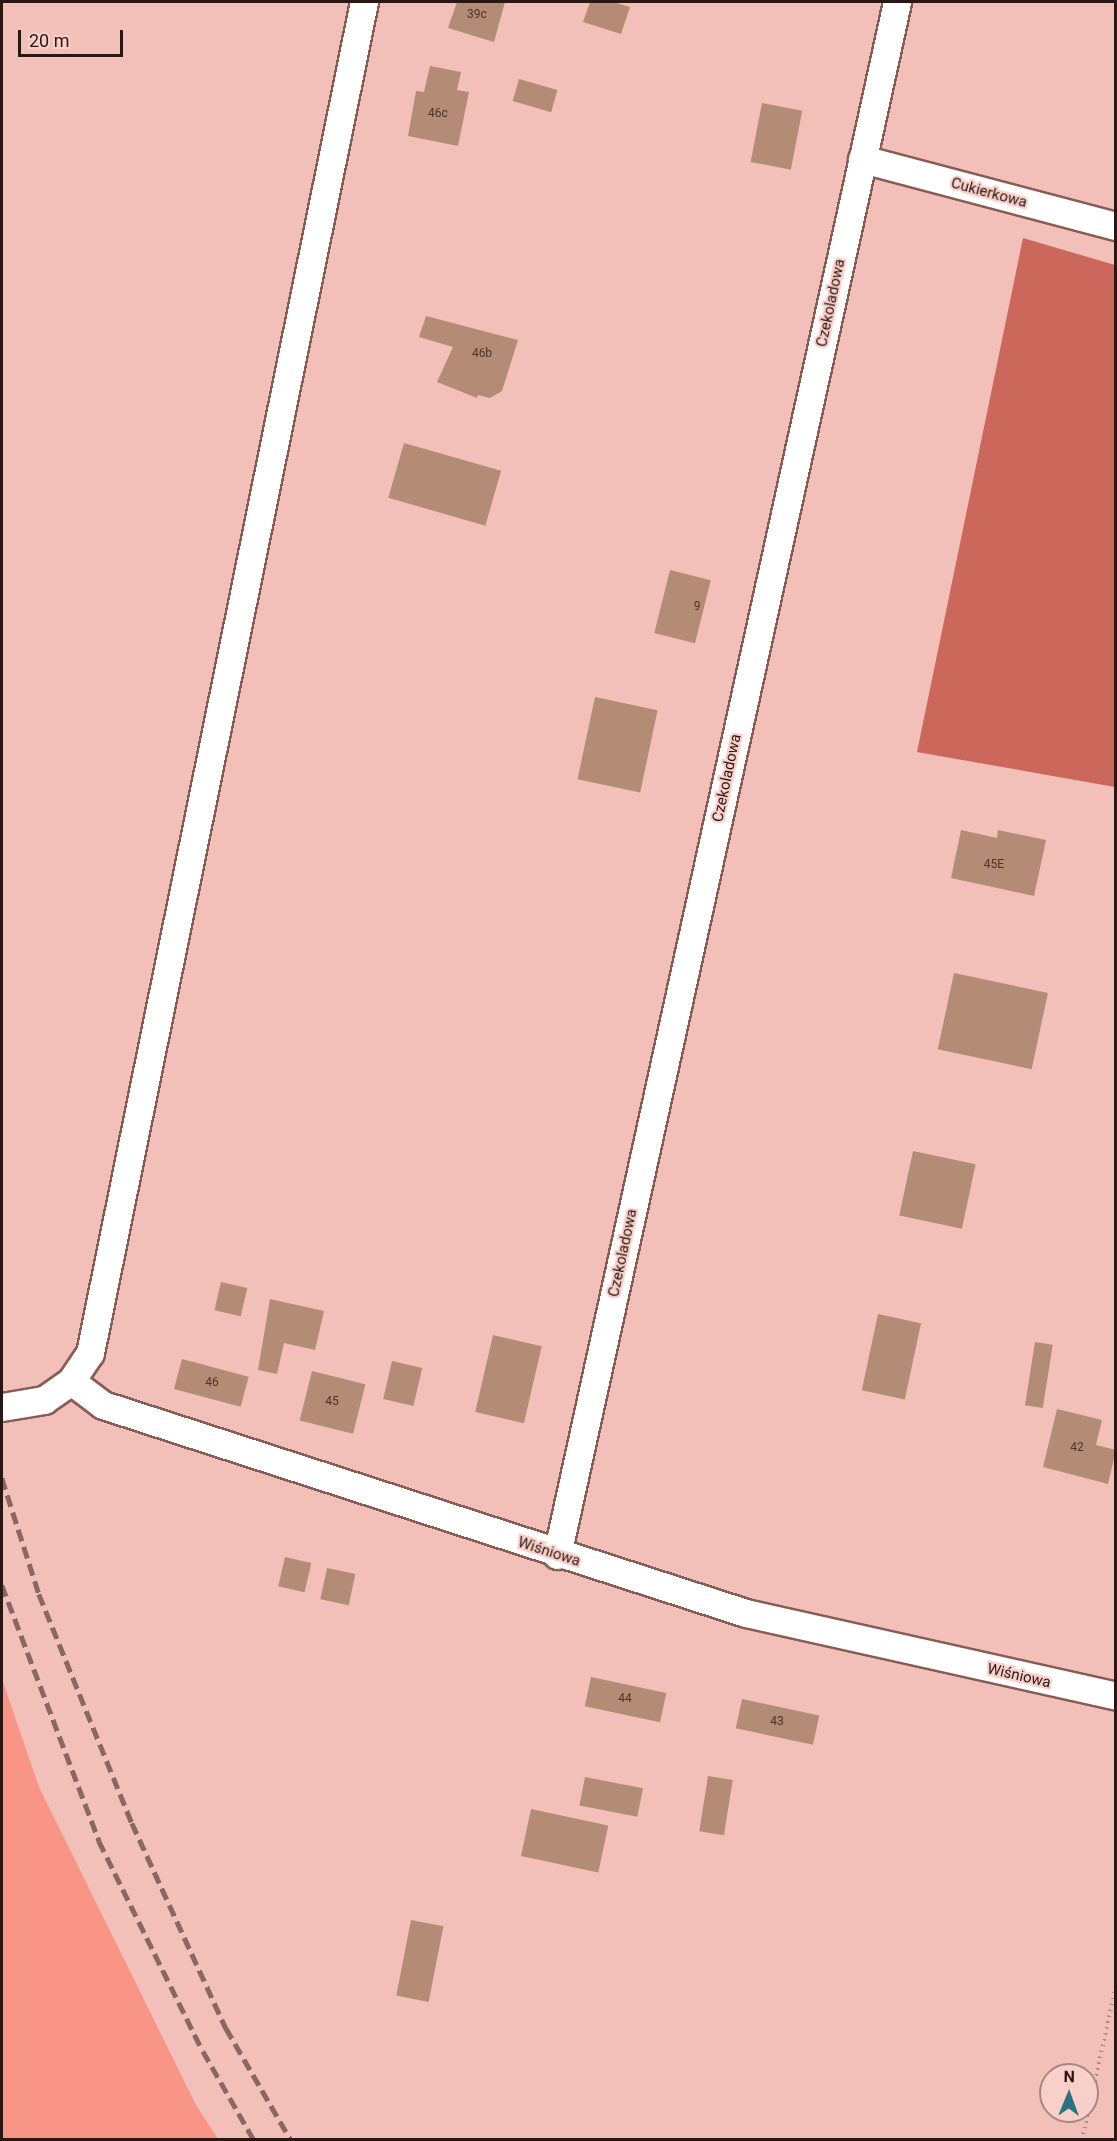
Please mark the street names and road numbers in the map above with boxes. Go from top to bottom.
street label: Cukierkowa [949,174,1029,212]
street label: Czekoladowa [813,257,849,349]
street label: Czekoladowa [709,732,745,824]
street label: Czekoladowa [605,1207,641,1299]
street label: Wiśniowa [515,1533,583,1571]
street label: Wiśniowa [985,1660,1053,1692]

